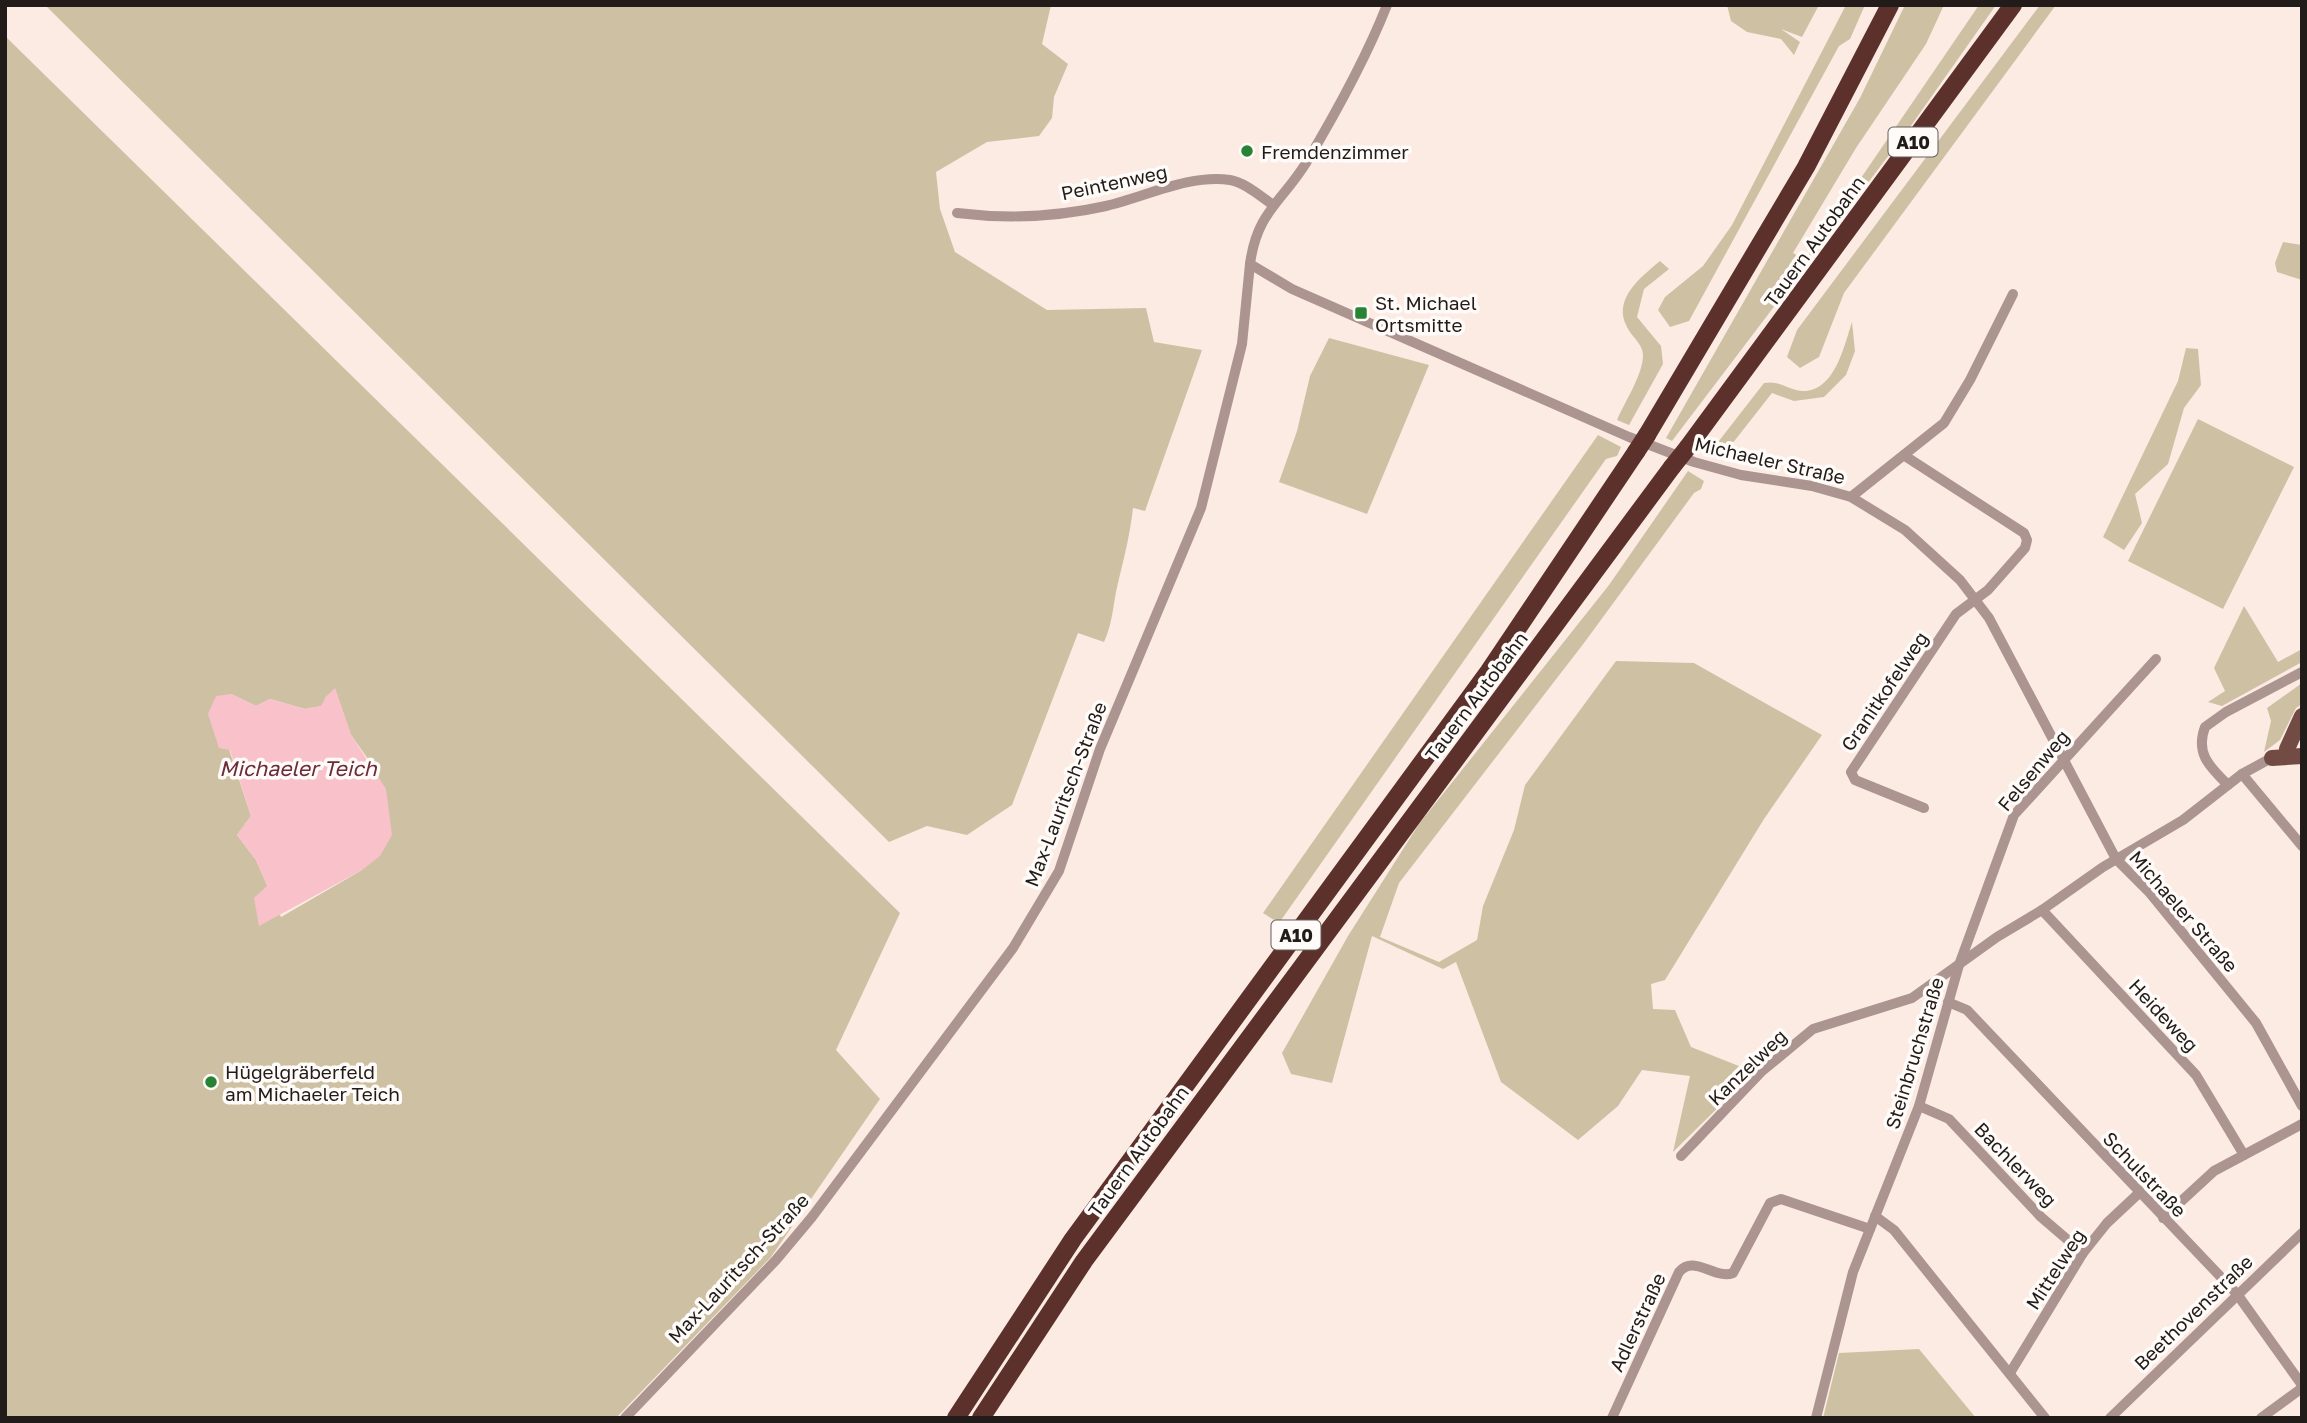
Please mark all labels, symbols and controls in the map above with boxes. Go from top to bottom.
road number: A10 [1888,127,1938,156]
place label: Fremdenzimmer [1261,140,1409,163]
marker: Fremdenzimmer [1239,143,1255,159]
street label: Peintenweg [1059,160,1169,204]
street label: Tauern Autobahn [1759,171,1869,311]
place label: St. Michael Ortsmitte [1375,291,1477,336]
marker: St. Michael Ortsmitte [1353,305,1369,321]
street label: Michaeler Straße [1693,432,1847,488]
street label: Tauern Autobahn [1420,627,1532,765]
street label: Granitkofelweg [1836,627,1932,755]
street label: Max-Lauritsch-Straße [1019,698,1111,890]
street label: Felsenweg [1992,725,2074,815]
water label: Michaeler Teich [219,755,378,781]
street label: Michaeler Straße [2125,845,2243,977]
road number: A10 [1272,920,1320,950]
street label: Steinbruchstraße [1880,974,1948,1132]
street label: Heideweg [2125,974,2203,1056]
street label: Kanzelweg [1703,1024,1791,1110]
place label: Hügelgräberfeld am Michaeler Teich [225,1060,400,1105]
marker: Hügelgräberfeld am Michaeler Teich [203,1074,219,1090]
street label: Tauern Autobahn [1083,1081,1193,1221]
street label: Bachlerweg [1970,1117,2062,1211]
street label: Schulstraße [2099,1127,2191,1221]
street label: Max-Lauritsch-Straße [663,1188,813,1348]
street label: Mittelweg [2021,1224,2089,1314]
street label: Beethovenstraße [2129,1250,2257,1374]
street label: Adlerstraße [1604,1269,1670,1375]

